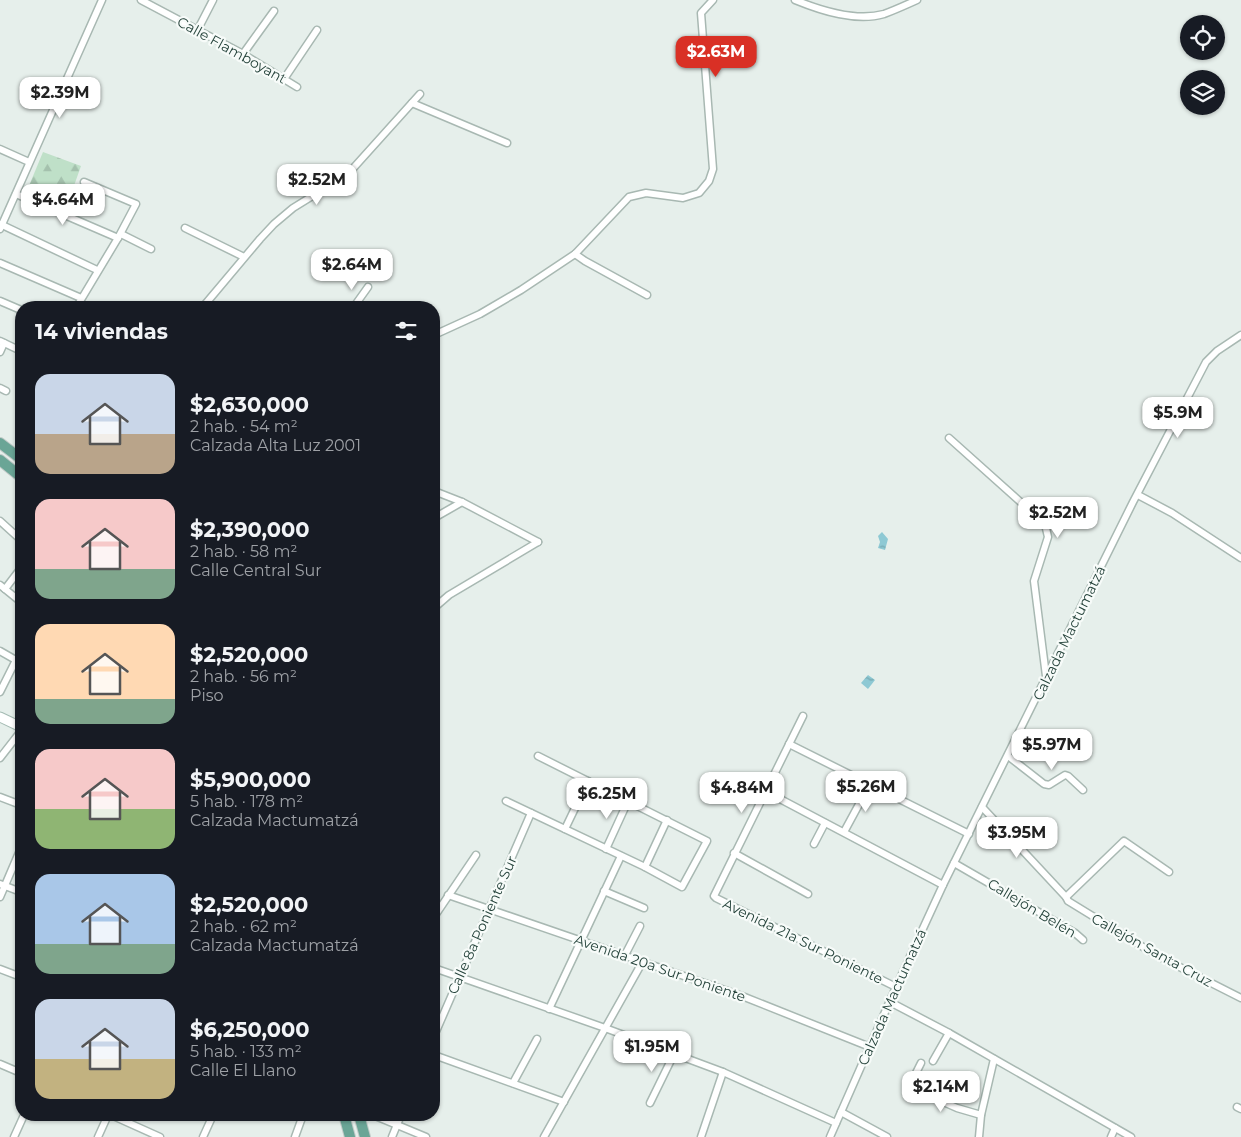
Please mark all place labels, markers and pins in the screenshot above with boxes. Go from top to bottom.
pin: $2.63M [675,36,757,78]
pin: $2.39M [19,76,101,119]
pin: $2.52M [276,164,358,206]
pin: $4.64M [22,184,104,226]
pin: $2.64M [311,248,393,291]
pin: $5.9M [1143,396,1213,439]
pin: $2.52M [1017,496,1099,539]
pin: $5.97M [1011,728,1093,771]
pin: $5.26M [825,770,907,813]
pin: $4.84M [701,772,783,814]
pin: $6.25M [566,778,648,820]
pin: $3.95M [976,816,1058,859]
pin: $1.95M [611,1030,693,1073]
pin: $2.14M [900,1070,982,1113]

